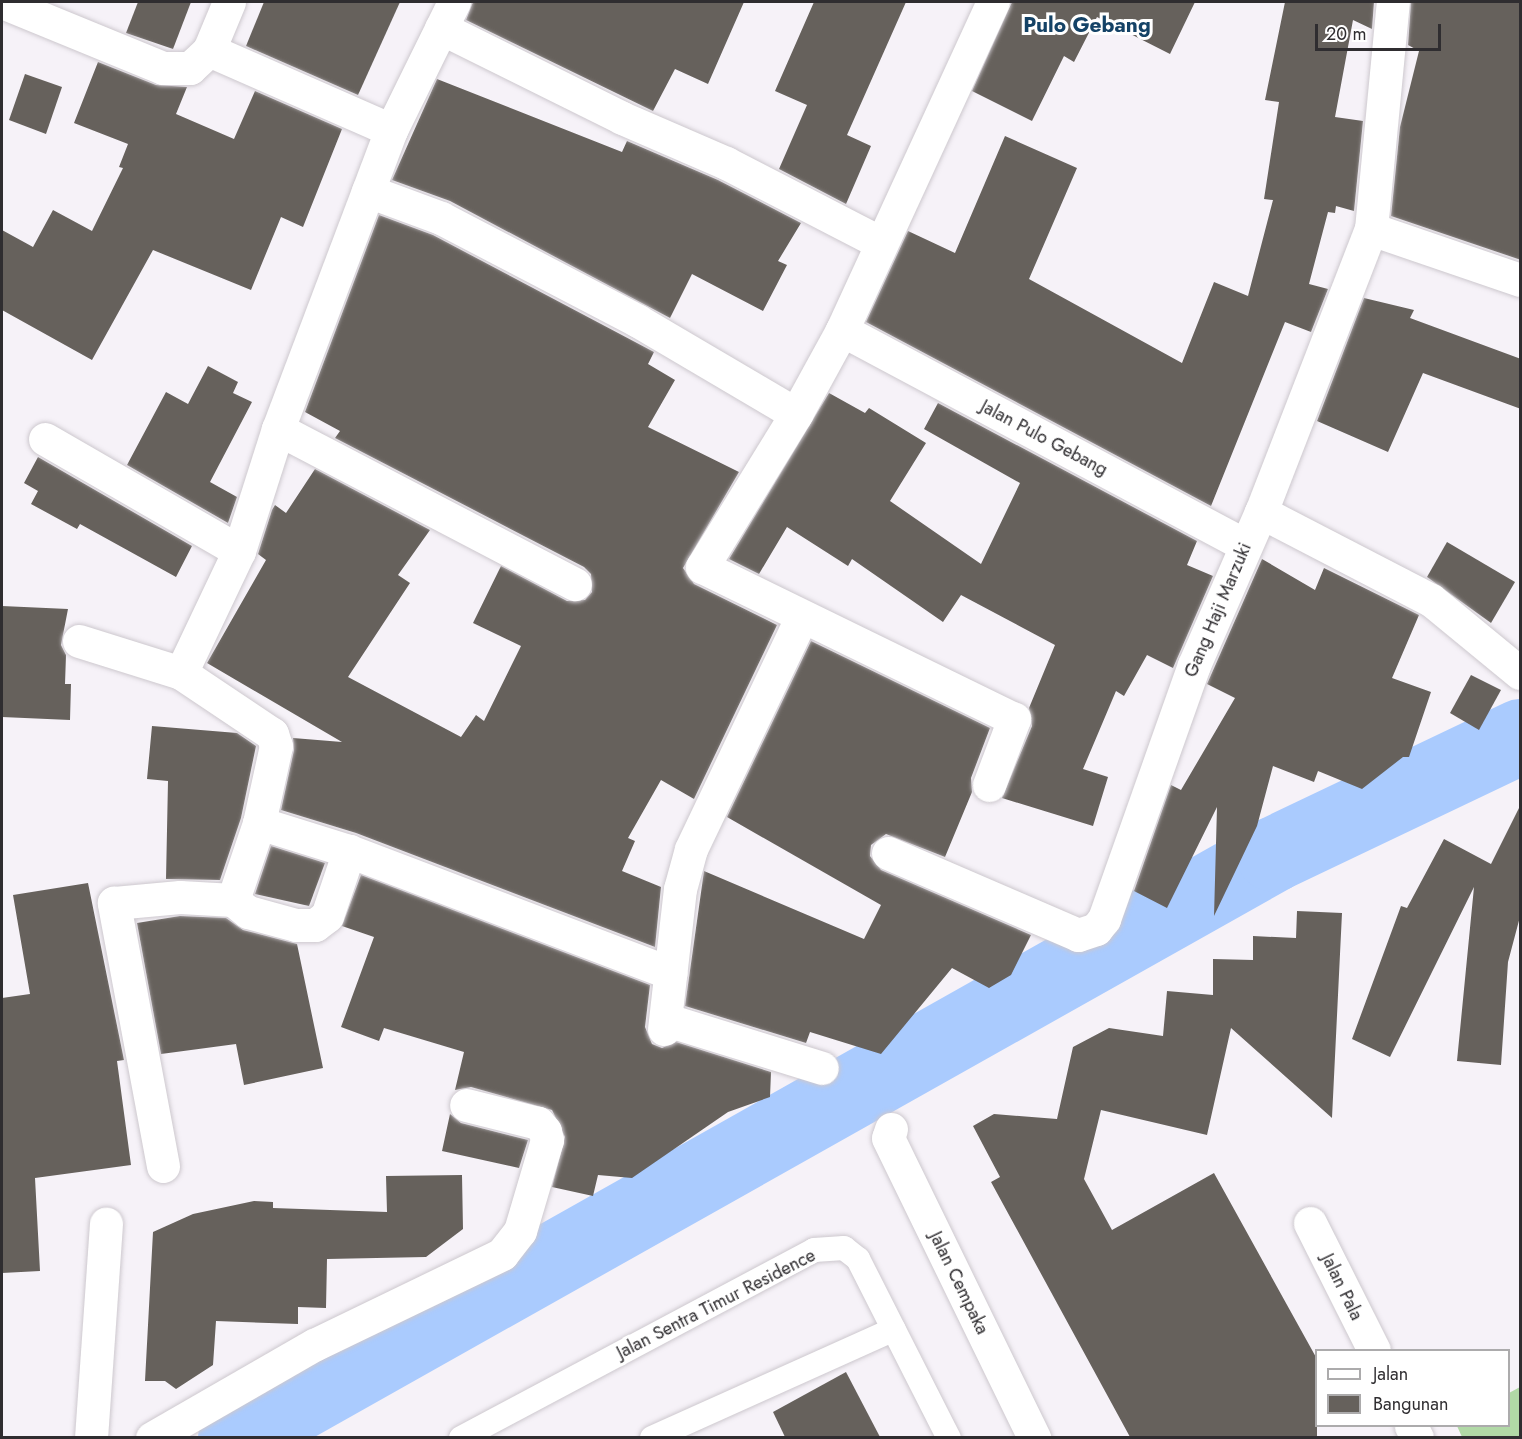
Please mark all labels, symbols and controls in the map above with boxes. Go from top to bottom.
district label: Pulo Gebang [1023,12,1151,38]
scale bar [1318,12,1444,50]
text: 20 m [1326,21,1366,47]
street label: Jalan Pulo Gebang [977,395,1111,481]
street label: Gang Haji Marzuki [1180,540,1256,680]
street label: Jalan Cempaka [925,1228,993,1338]
street label: Jalan Sentra Timur Residence [613,1244,819,1364]
street label: Jalan Pala [1317,1250,1367,1324]
legend [1315,1349,1510,1427]
text: Jalan [1373,1361,1408,1387]
text: Bangunan [1373,1391,1448,1417]

